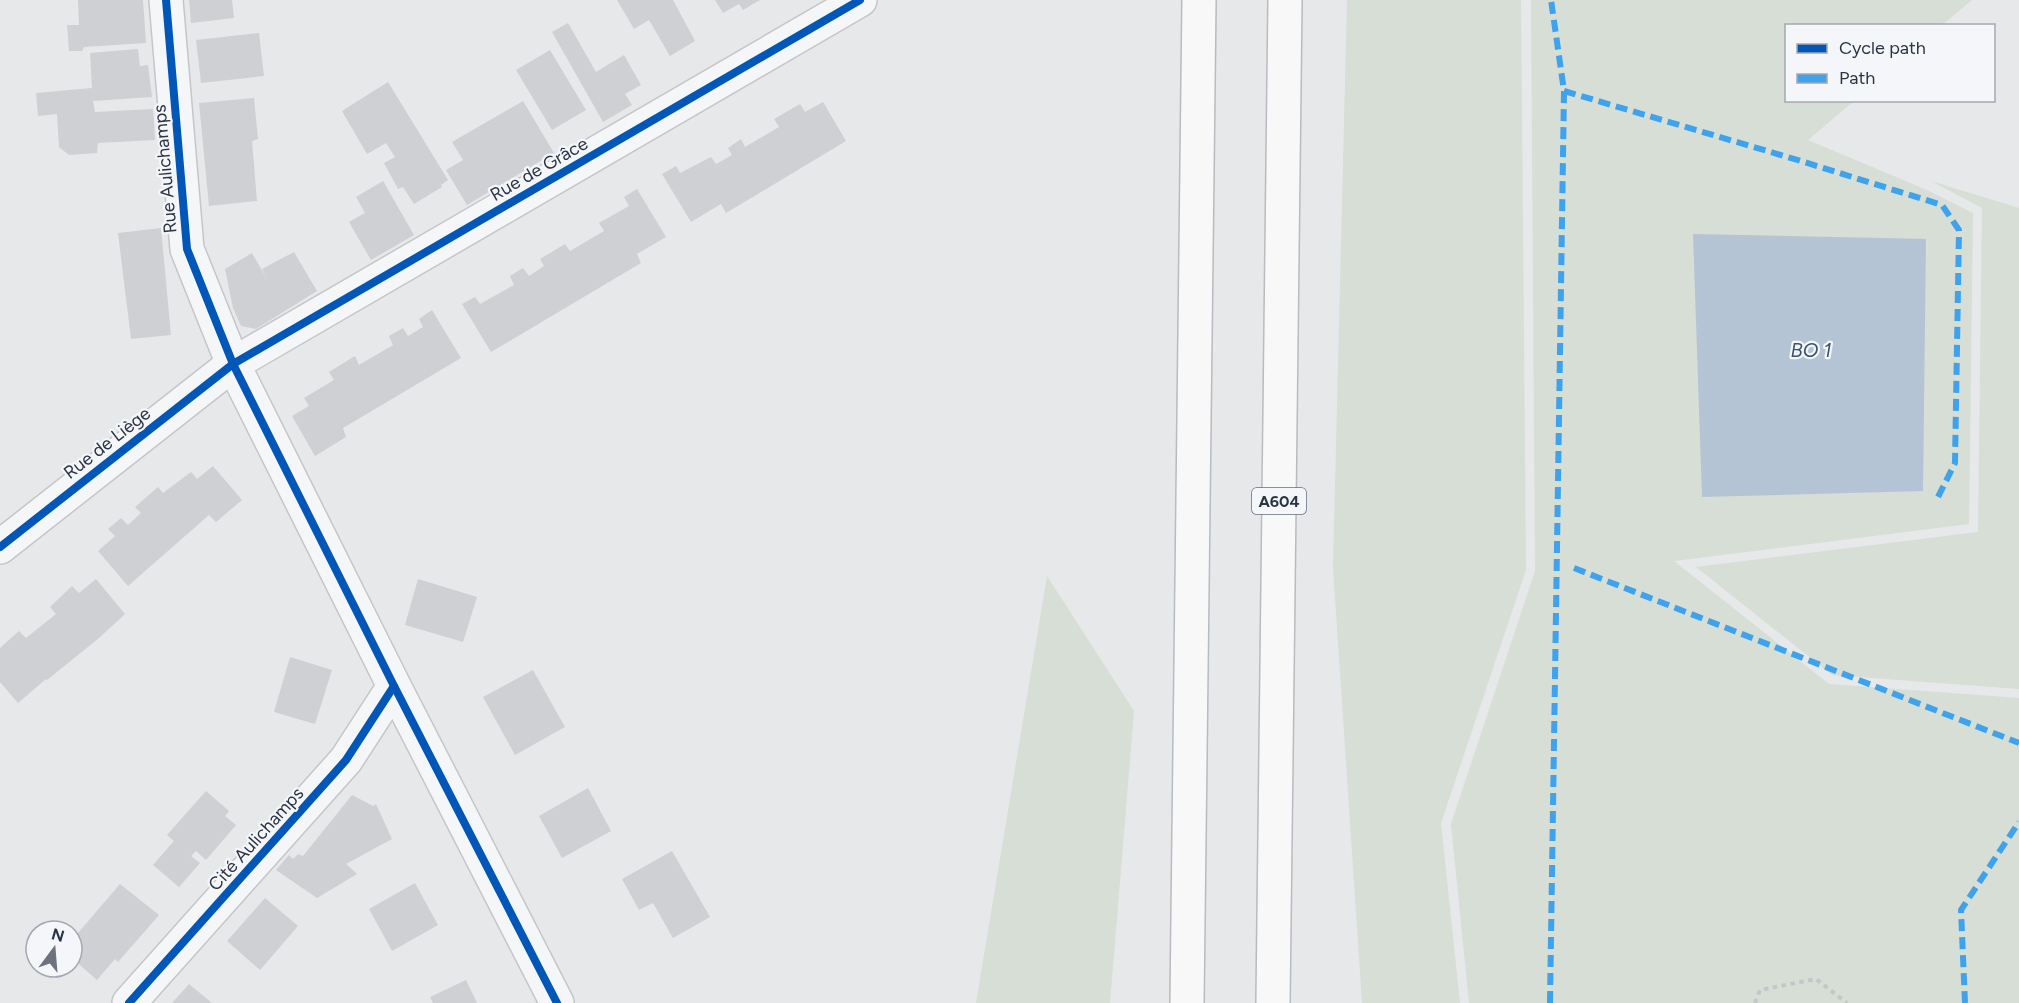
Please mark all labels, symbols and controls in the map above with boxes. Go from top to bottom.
legend [1785,24,1995,102]
text: Cycle path [1839,37,1926,59]
text: Path [1839,67,1875,89]
street label: Rue Aulichamps [148,104,182,234]
street label: Rue de Grâce [486,132,592,206]
water label: BO 1 [1791,338,1831,362]
street label: Rue de Liège [59,402,155,484]
road number: A604 [1252,488,1306,514]
street label: Cité Aulichamps [204,783,308,895]
north arrow [24,919,84,979]
text: N [49,924,67,946]

